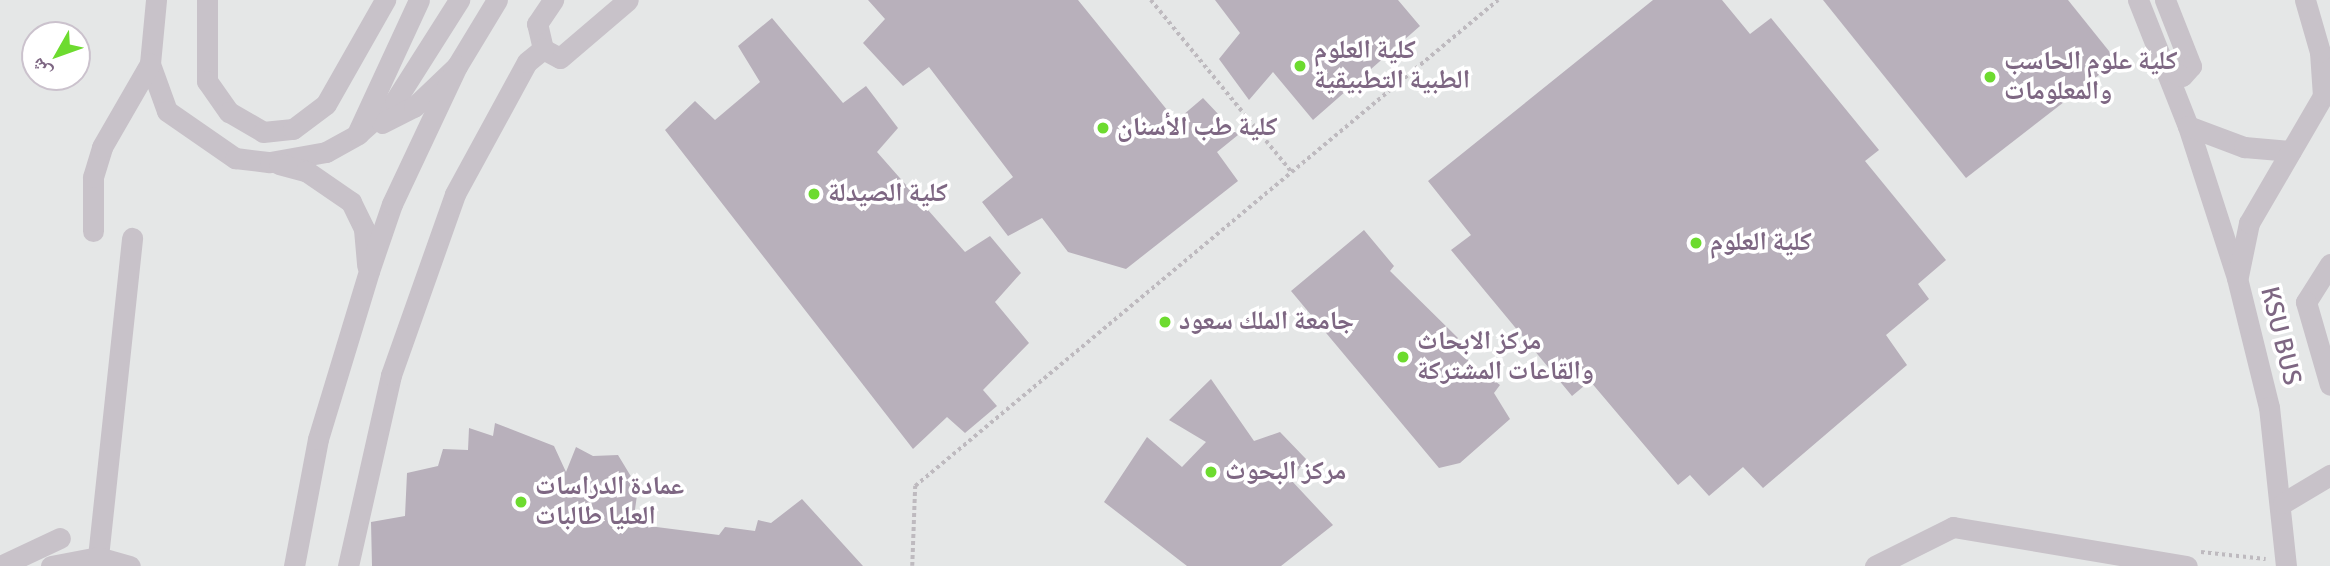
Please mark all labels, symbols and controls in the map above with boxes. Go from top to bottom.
north arrow [21,21,91,91]
place label: كلية العلوم الطبية التطبيقية [1314,35,1470,96]
place label: كلية علوم الحاسب والمعلومات [2004,46,2177,108]
text: ش [26,53,57,84]
marker: كلية العلوم الطبية التطبيقية [1292,58,1308,74]
marker: كلية علوم الحاسب والمعلومات [1982,69,1998,85]
place label: كلية طب الأسنان [1117,112,1278,144]
marker: كلية طب الأسنان [1095,120,1111,136]
place label: كلية الصيدلة [828,178,948,210]
marker: كلية الصيدلة [806,186,822,202]
place label: كلية العلوم [1710,227,1812,259]
marker: كلية العلوم [1688,235,1704,251]
street label: KSU BUS [2253,283,2307,389]
place label: جامعة الملك سعود [1179,306,1354,338]
marker: جامعة الملك سعود [1157,314,1173,330]
place label: مركز الابحاث والقاعات المشتركة [1417,326,1594,388]
marker: مركز الابحاث والقاعات المشتركة [1395,349,1411,365]
place label: مركز البحوث [1225,456,1346,488]
marker: مركز البحوث [1203,464,1219,480]
place label: عمادة الدراسات العليا طالبات [535,471,684,532]
marker: عمادة الدراسات العليا طالبات [513,494,529,510]

